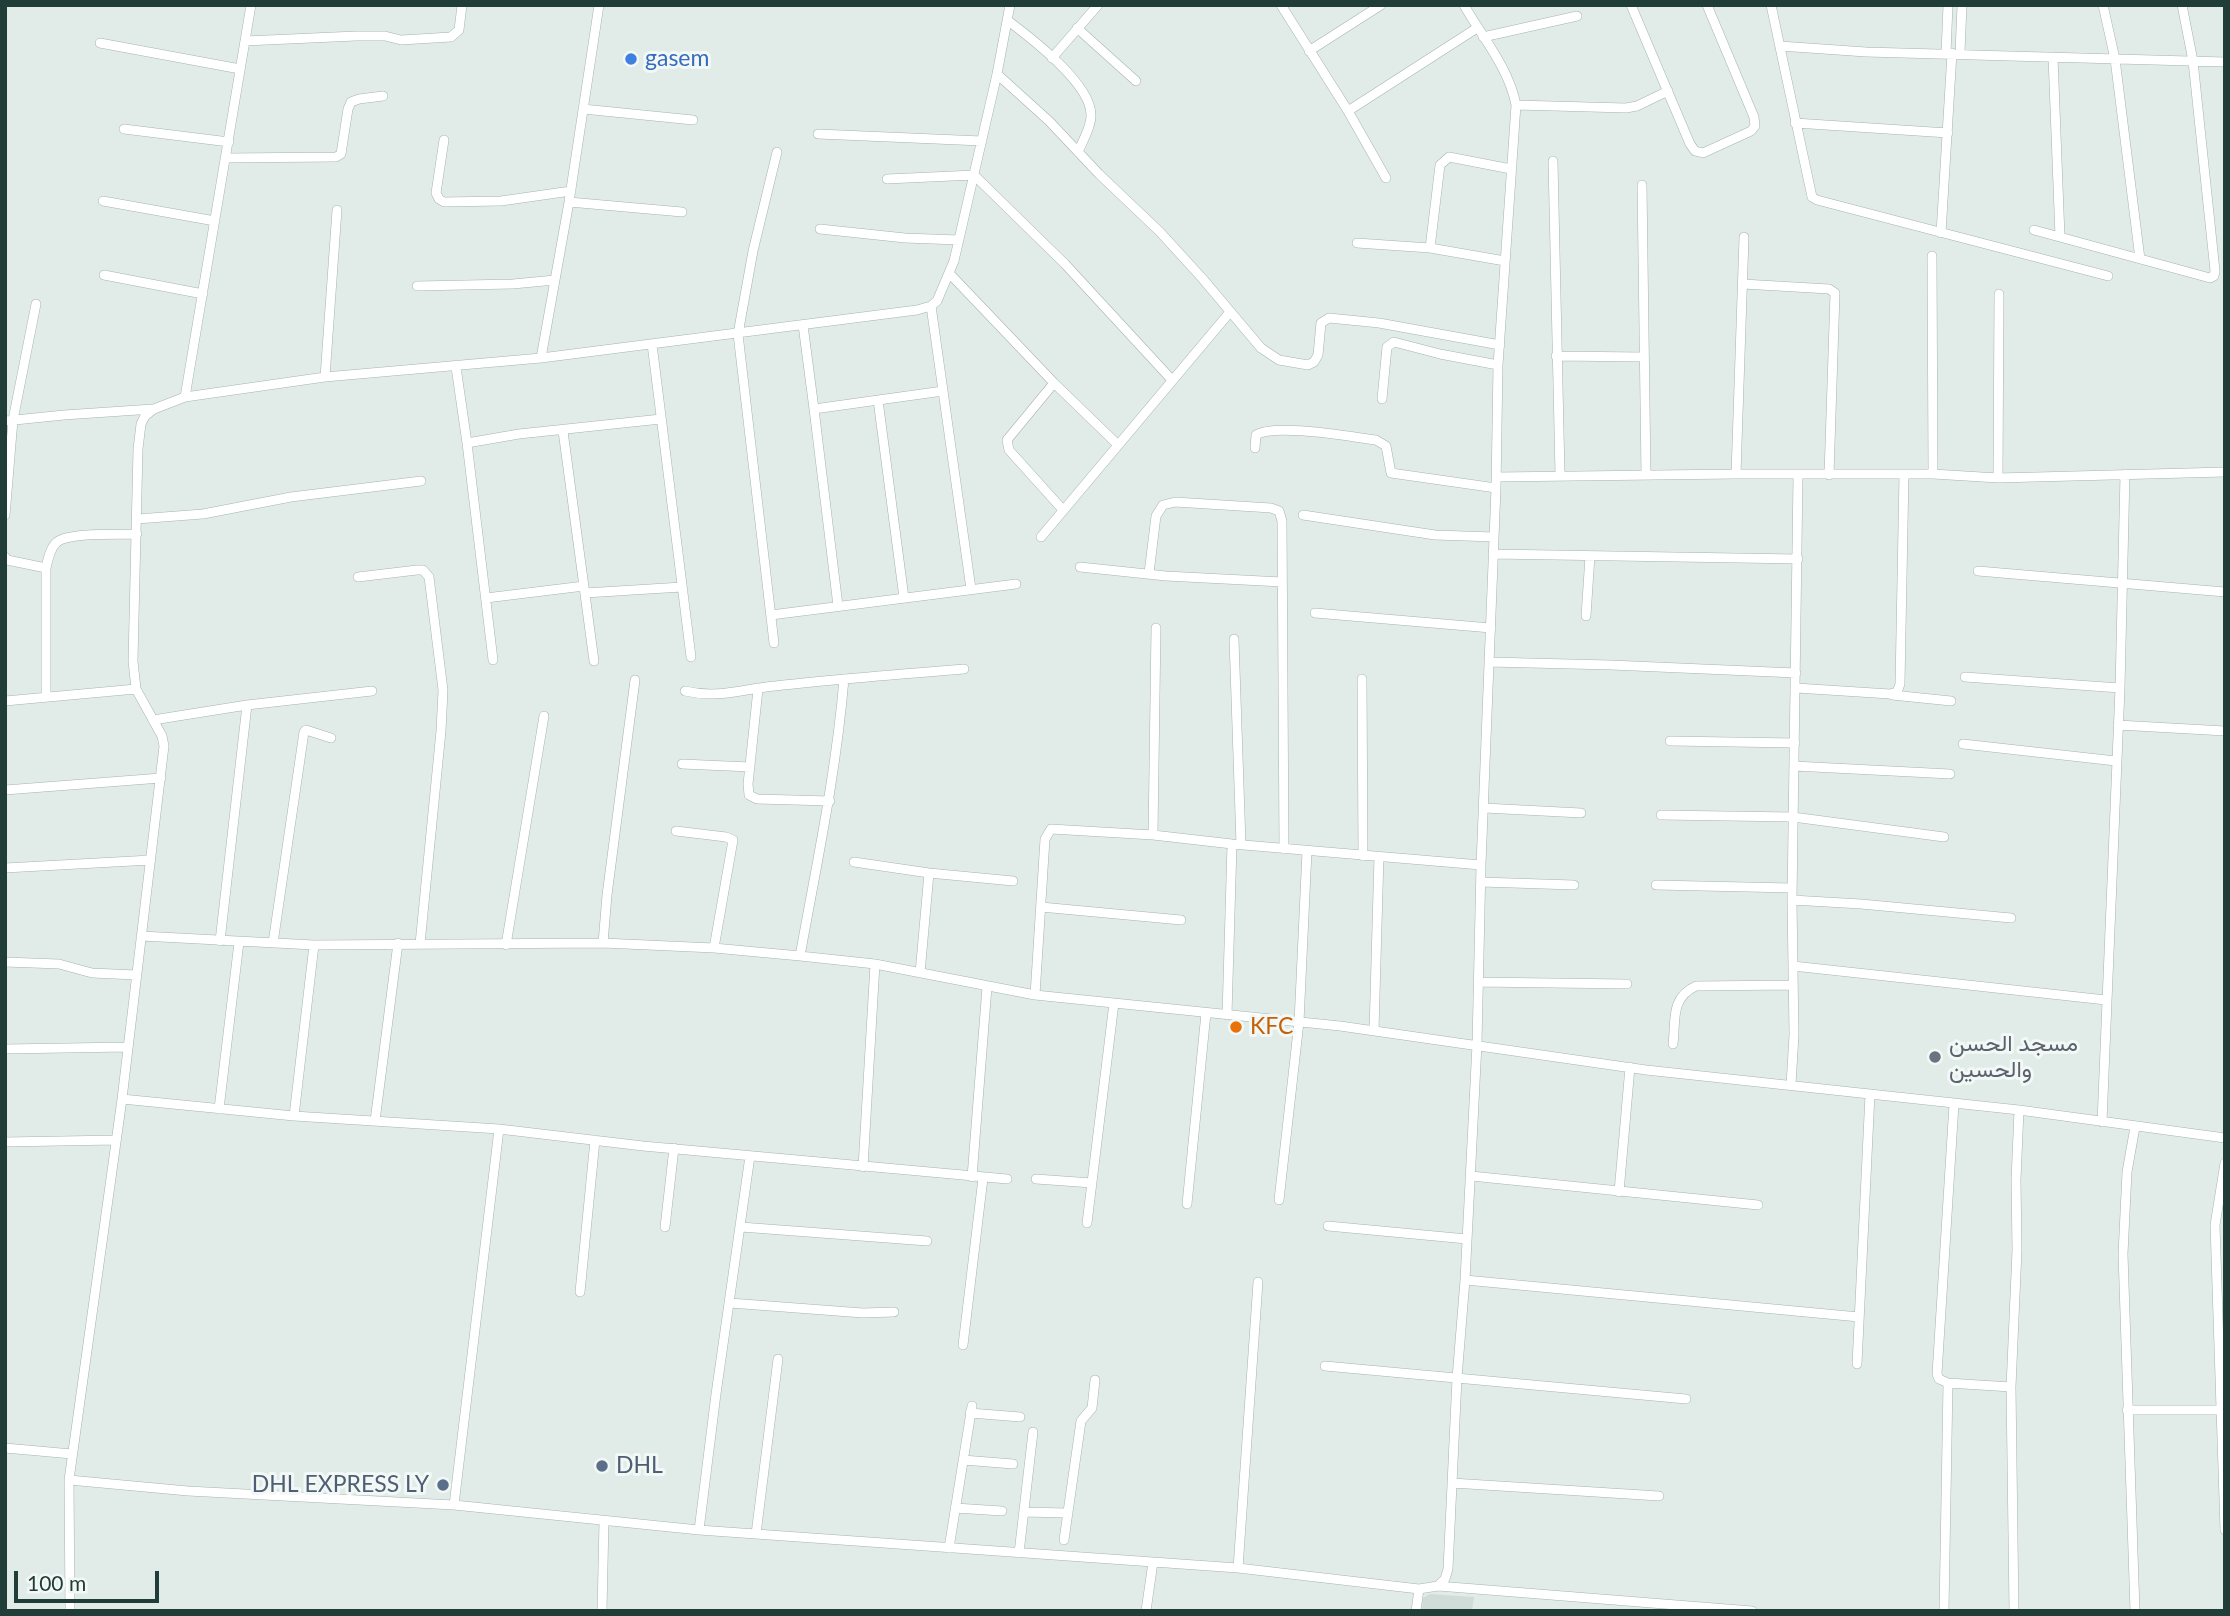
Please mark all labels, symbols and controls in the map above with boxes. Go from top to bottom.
place label: gasem [645,45,709,73]
marker: gasem [623,51,639,67]
place label: KFC [1250,1013,1293,1041]
marker: KFC [1228,1019,1244,1035]
place label: مسجد الحسن والحسين [1949,1030,2078,1084]
marker: مسجد الحسن والحسين [1927,1049,1943,1065]
place label: DHL [616,1452,663,1480]
marker: DHL [594,1458,610,1474]
place label: DHL EXPRESS LY [252,1471,429,1499]
marker: DHL EXPRESS LY [435,1477,451,1493]
scale bar [18,1556,163,1600]
text: 100 m [27,1570,86,1595]

